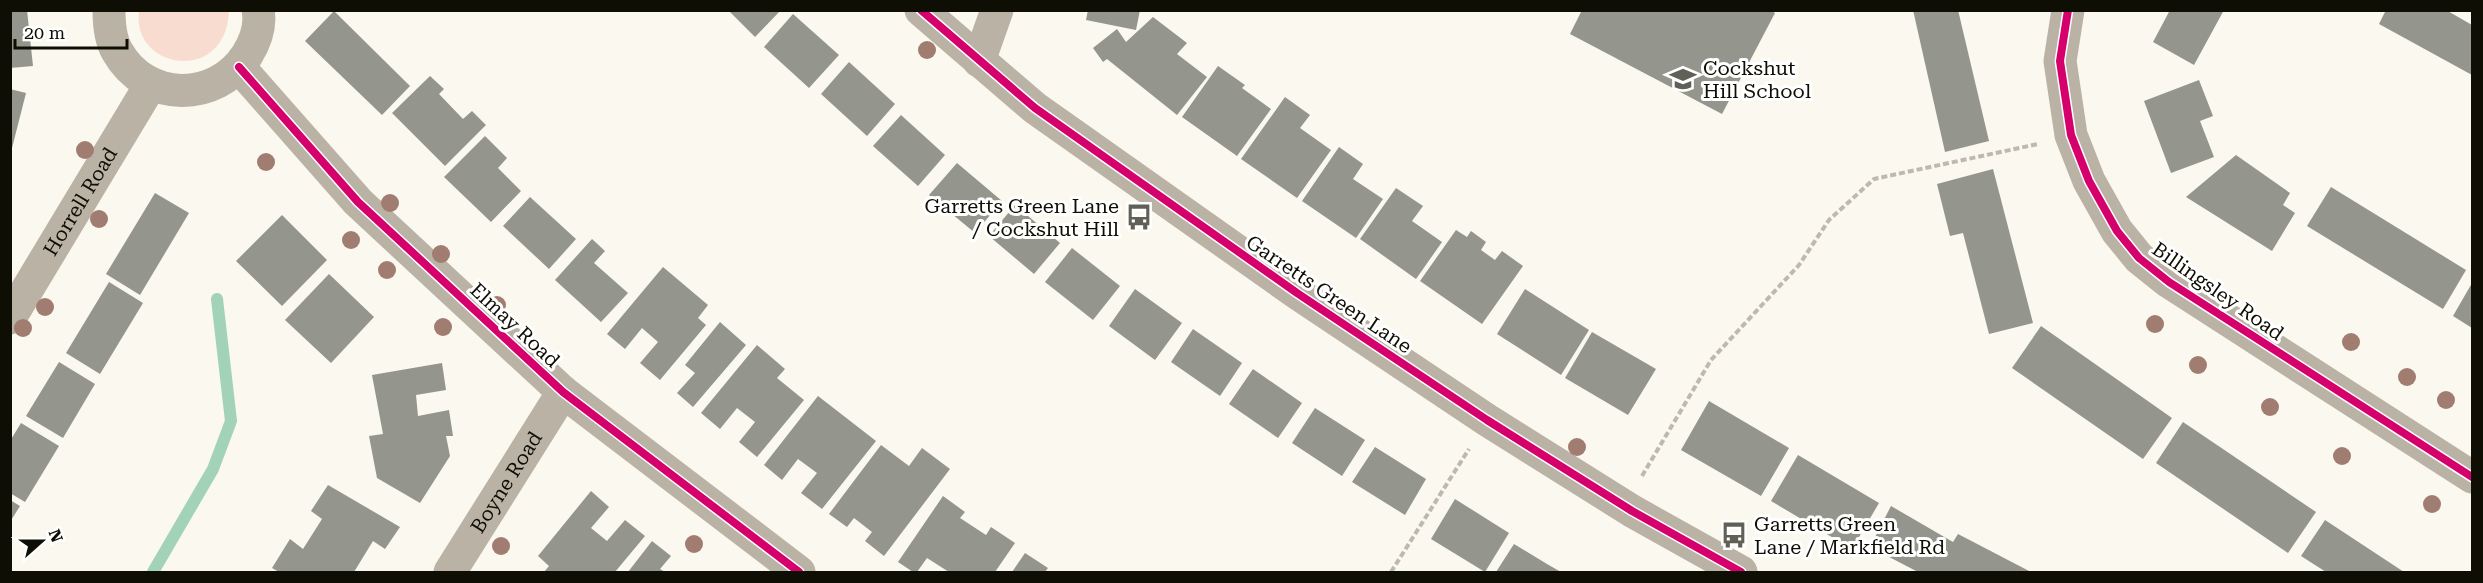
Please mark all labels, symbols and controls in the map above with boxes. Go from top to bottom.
scale bar [15,12,128,50]
text: 20 m [24,22,65,43]
place label: Cockshut Hill School [1703,56,1811,103]
school or university icon: Cockshut Hill School [1668,64,1698,94]
street label: Horrell Road [38,143,122,260]
place label: Garretts Green Lane / Cockshut Hill [924,194,1119,241]
bus stop icon: Garretts Green Lane / Cockshut Hill [1124,202,1154,232]
street label: Garretts Green Lane [1242,230,1416,358]
street label: Billingsley Road [2148,237,2289,345]
street label: Elmay Road [465,277,565,373]
street label: Boyne Road [466,427,547,537]
north arrow [12,511,72,571]
place label: Garretts Green Lane / Markfield Rd [1754,512,1945,559]
bus stop icon: Garretts Green Lane / Markfield Rd [1719,520,1749,550]
text: N [44,527,67,545]

